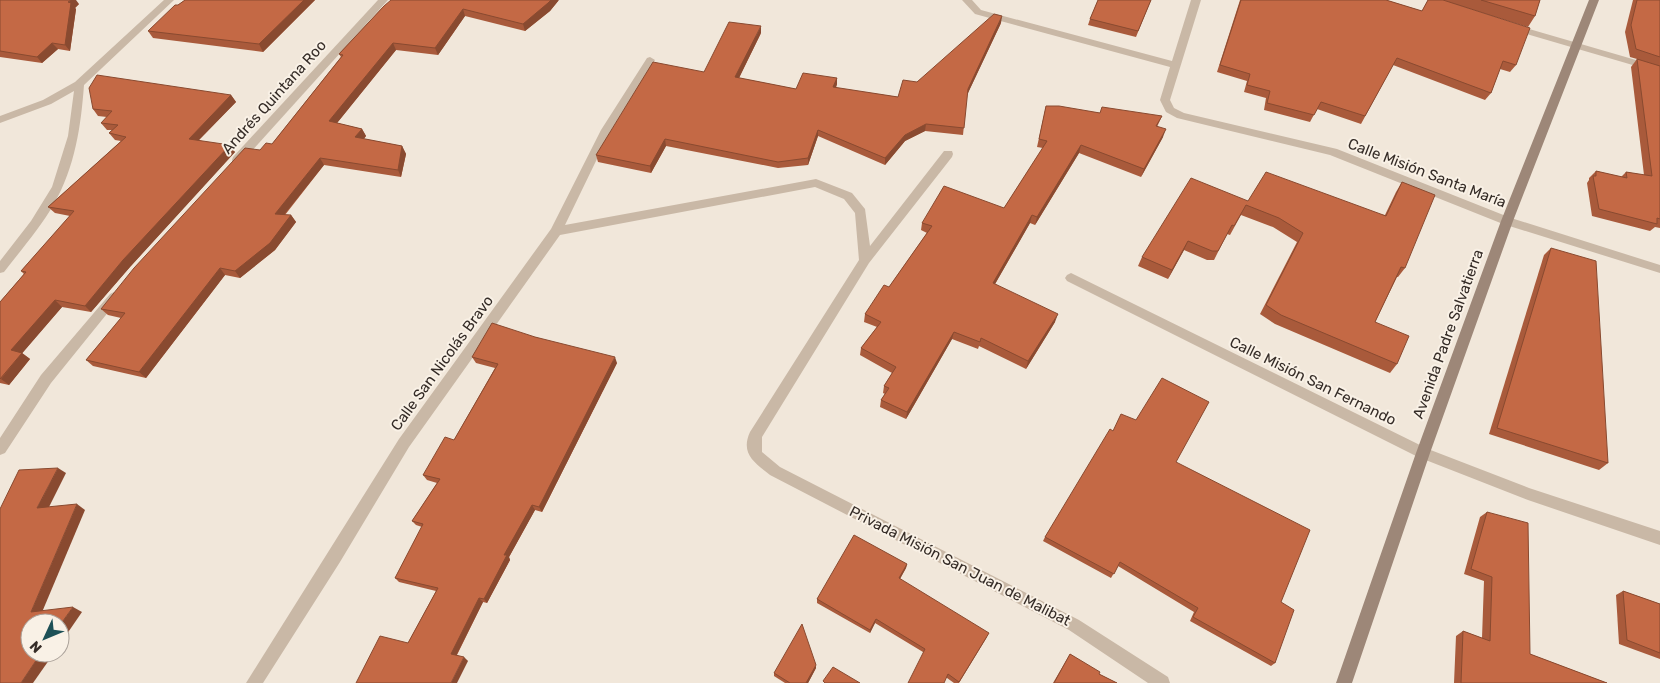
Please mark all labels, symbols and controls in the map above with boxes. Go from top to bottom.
street label: Andrés Quintana Roo [218,36,330,158]
street label: Calle Misión Santa María [1345,134,1509,212]
street label: Avenida Padre Salvatierra [1409,247,1487,421]
street label: Calle San Nicolás Bravo [387,292,497,434]
street label: Calle Misión San Fernando [1227,333,1399,429]
street label: Privada Misión San Juan de Malibat [846,502,1074,630]
north arrow [20,613,70,663]
text: N [26,637,46,656]

